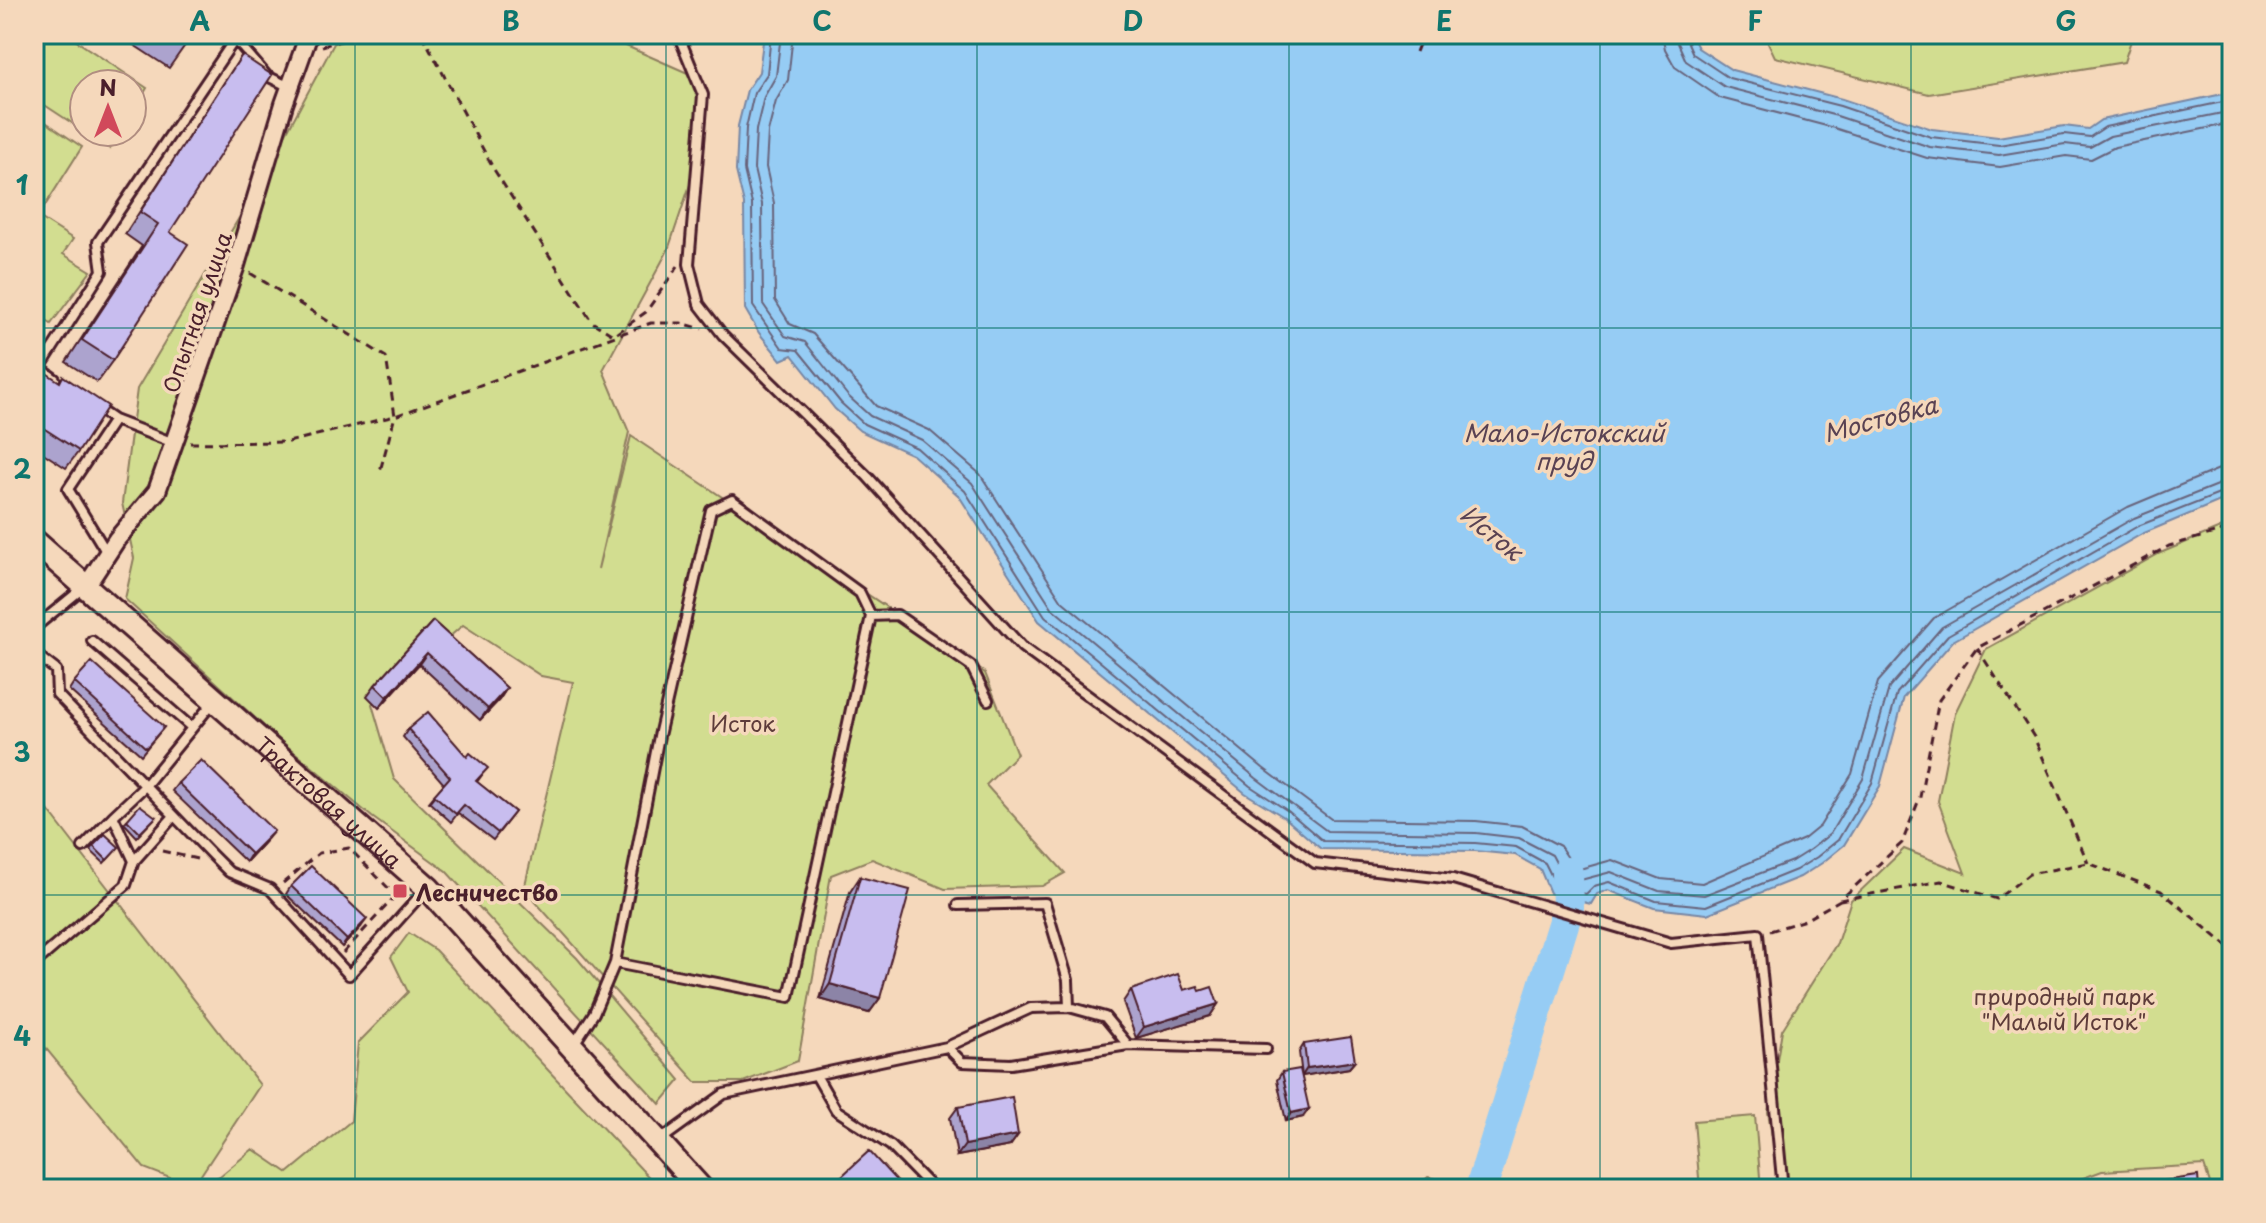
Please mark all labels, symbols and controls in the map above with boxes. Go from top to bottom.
text: A [190,1,210,40]
text: B [502,1,520,40]
text: C [812,1,832,40]
text: D [1123,1,1143,40]
text: E [1436,1,1452,40]
text: F [1747,1,1763,40]
text: G [2055,1,2077,40]
north arrow [68,68,148,148]
text: N [99,70,117,103]
text: 1 [16,165,28,204]
street label: Опытная улица [153,227,239,397]
water label: Мостовка [1819,385,1942,450]
water label: Мало-Истокский пруд [1464,414,1667,478]
text: 2 [13,449,31,488]
water label: Исток [1453,496,1532,569]
park label: Исток [711,706,776,739]
street label: Трактовая улица [249,728,410,875]
text: 3 [13,732,31,771]
place label: Лесничество [416,875,558,908]
marker: Лесничество [391,882,409,900]
park label: природный парк "Малый Исток" [1973,979,2155,1037]
text: 4 [13,1016,31,1055]

